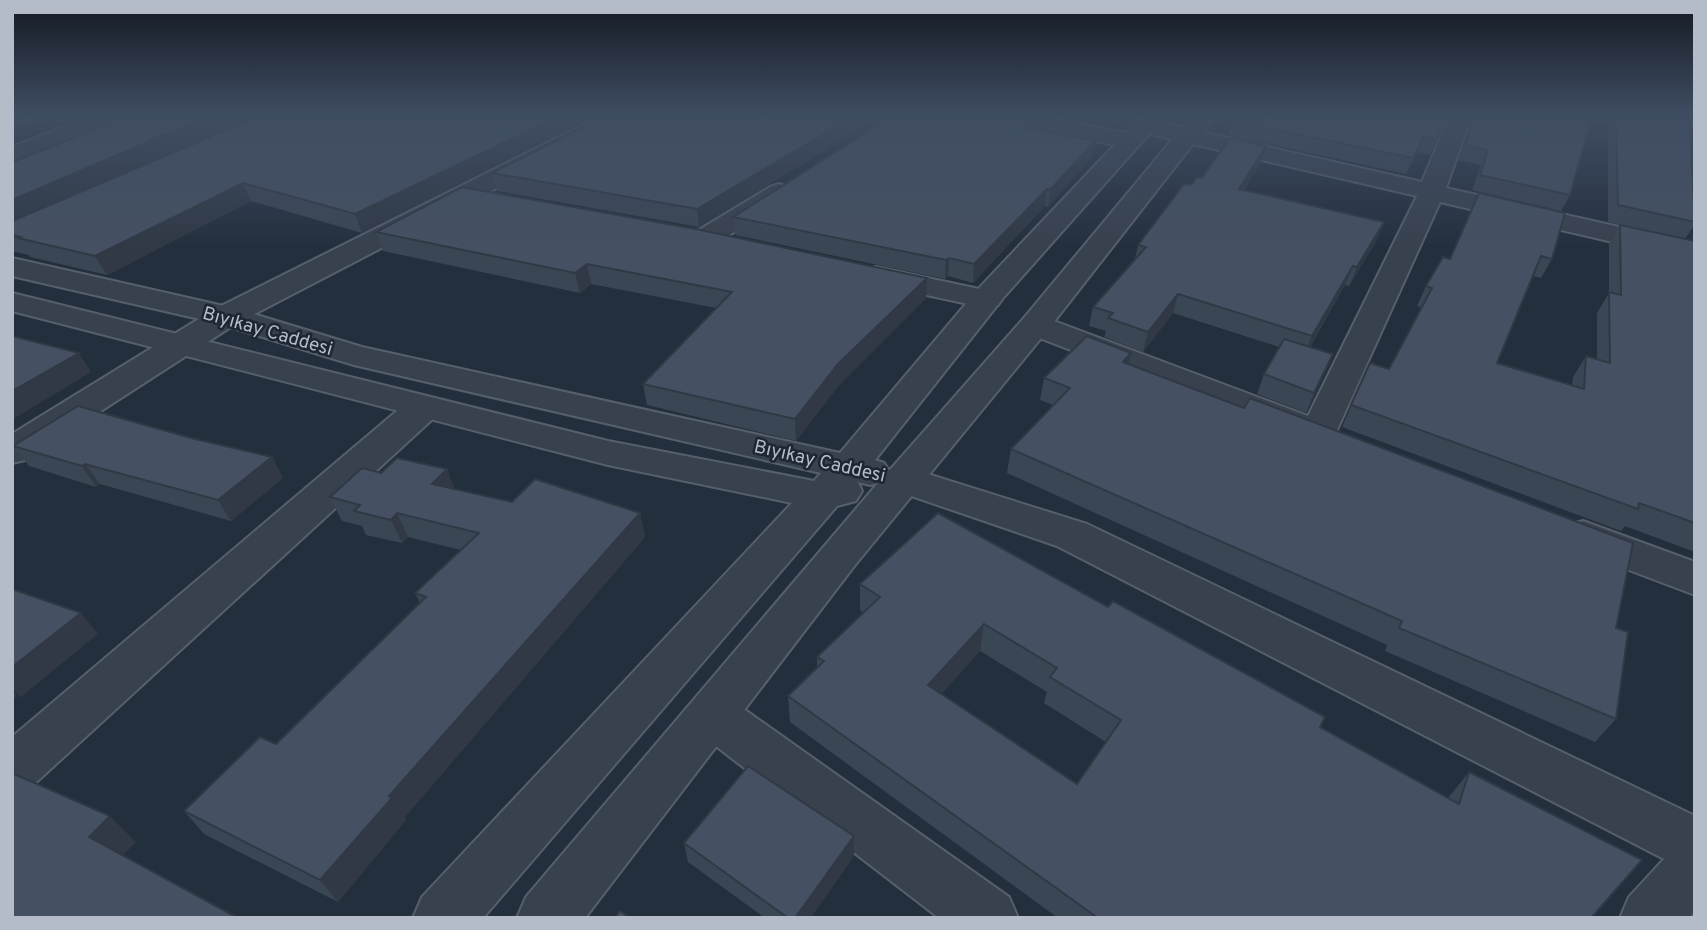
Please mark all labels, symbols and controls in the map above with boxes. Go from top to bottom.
street label: Bıyıkay Caddesi [200,302,335,362]
street label: Bıyıkay Caddesi [751,435,888,489]

